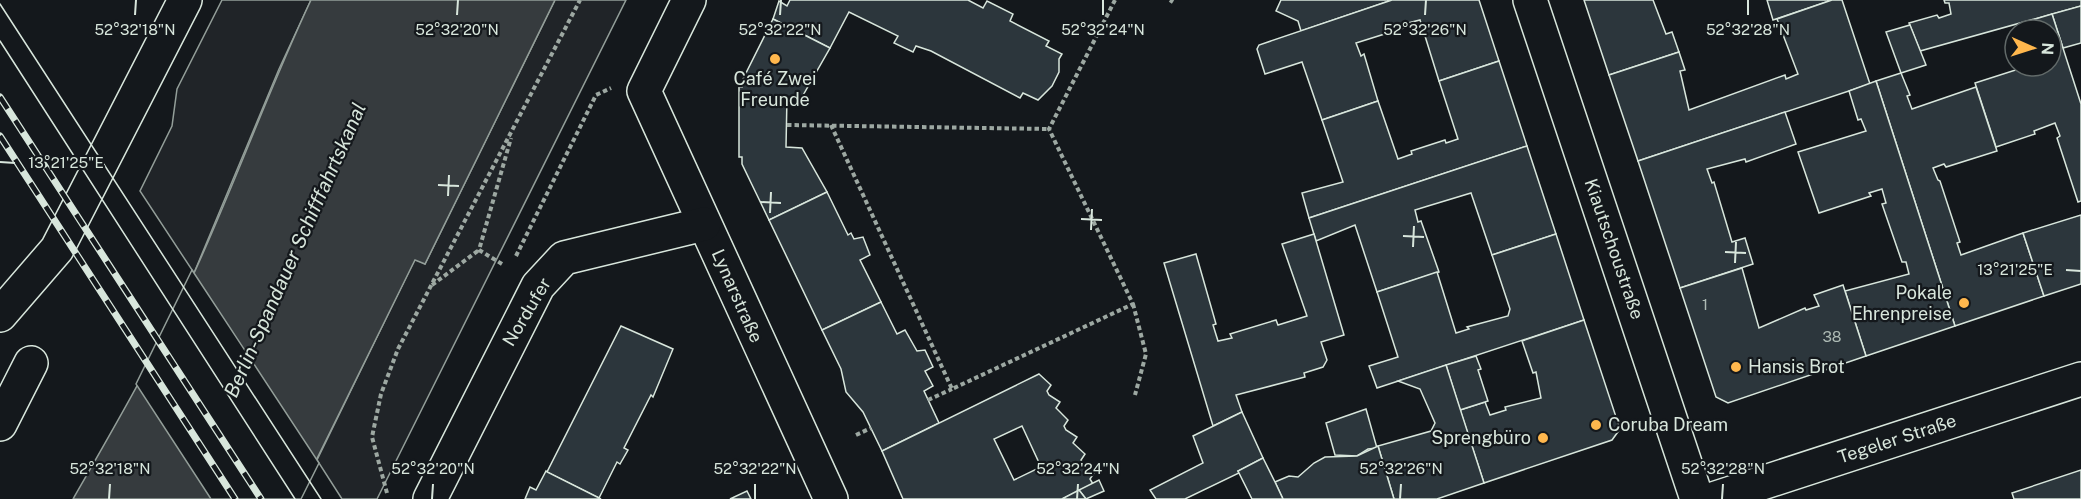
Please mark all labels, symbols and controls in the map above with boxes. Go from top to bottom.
north arrow [2003,18,2063,78]
text: 52°32'18"N [94,21,176,38]
text: 52°32'20"N [415,21,499,38]
text: 52°32'22"N [738,21,822,38]
text: 52°32'24"N [1061,21,1145,38]
text: 52°32'26"N [1383,21,1467,38]
text: 52°32'28"N [1706,21,1790,38]
text: N [2038,42,2057,56]
marker: Café Zwei Freunde [768,52,782,66]
place label: Café Zwei Freunde [733,68,817,110]
water label: Berlin-Spandauer Schifffahrtskanal [219,99,371,401]
text: 13°21'25"E [28,154,104,171]
street label: Kiautschoustraße [1581,176,1648,322]
street label: Lynarstraße [708,246,767,346]
text: 13°21'25"E [1977,261,2053,278]
street label: Nordufer [498,274,555,350]
place label: Pokale Ehrenpreise [1852,282,1952,324]
house number: 1 [1702,296,1708,313]
marker: Pokale Ehrenpreise [1957,296,1971,310]
house number: 38 [1822,328,1842,345]
place label: Hansis Brot [1748,356,1845,377]
marker: Hansis Brot [1729,360,1743,374]
street label: Tegeler Straße [1835,409,1959,468]
place label: Coruba Dream [1608,414,1728,435]
marker: Coruba Dream [1589,418,1603,432]
place label: Sprengbüro [1431,427,1531,448]
marker: Sprengbüro [1536,431,1550,445]
text: 52°32'18"N [69,460,151,477]
text: 52°32'20"N [391,460,475,477]
text: 52°32'22"N [713,460,797,477]
text: 52°32'24"N [1036,460,1120,477]
text: 52°32'26"N [1359,460,1443,477]
text: 52°32'28"N [1681,460,1765,477]

